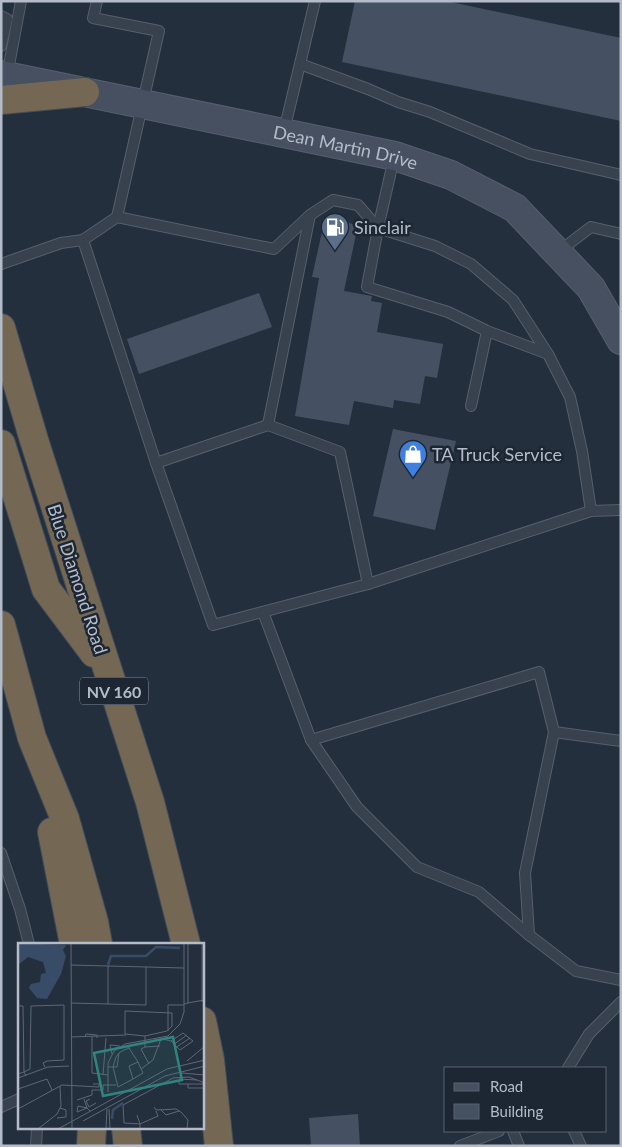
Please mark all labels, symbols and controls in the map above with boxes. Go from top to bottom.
street label: Dean Martin Drive [271,120,421,174]
fuel station icon: Sinclair [320,212,350,251]
place label: Sinclair [354,216,411,238]
shop icon: TA Truck Service [398,439,428,478]
place label: TA Truck Service [432,443,562,465]
street label: Blue Diamond Road [43,501,113,657]
road number: NV 160 [80,678,148,704]
inset map [18,943,204,1130]
legend [444,1067,607,1132]
text: Road [490,1077,523,1095]
text: Building [490,1102,543,1120]

